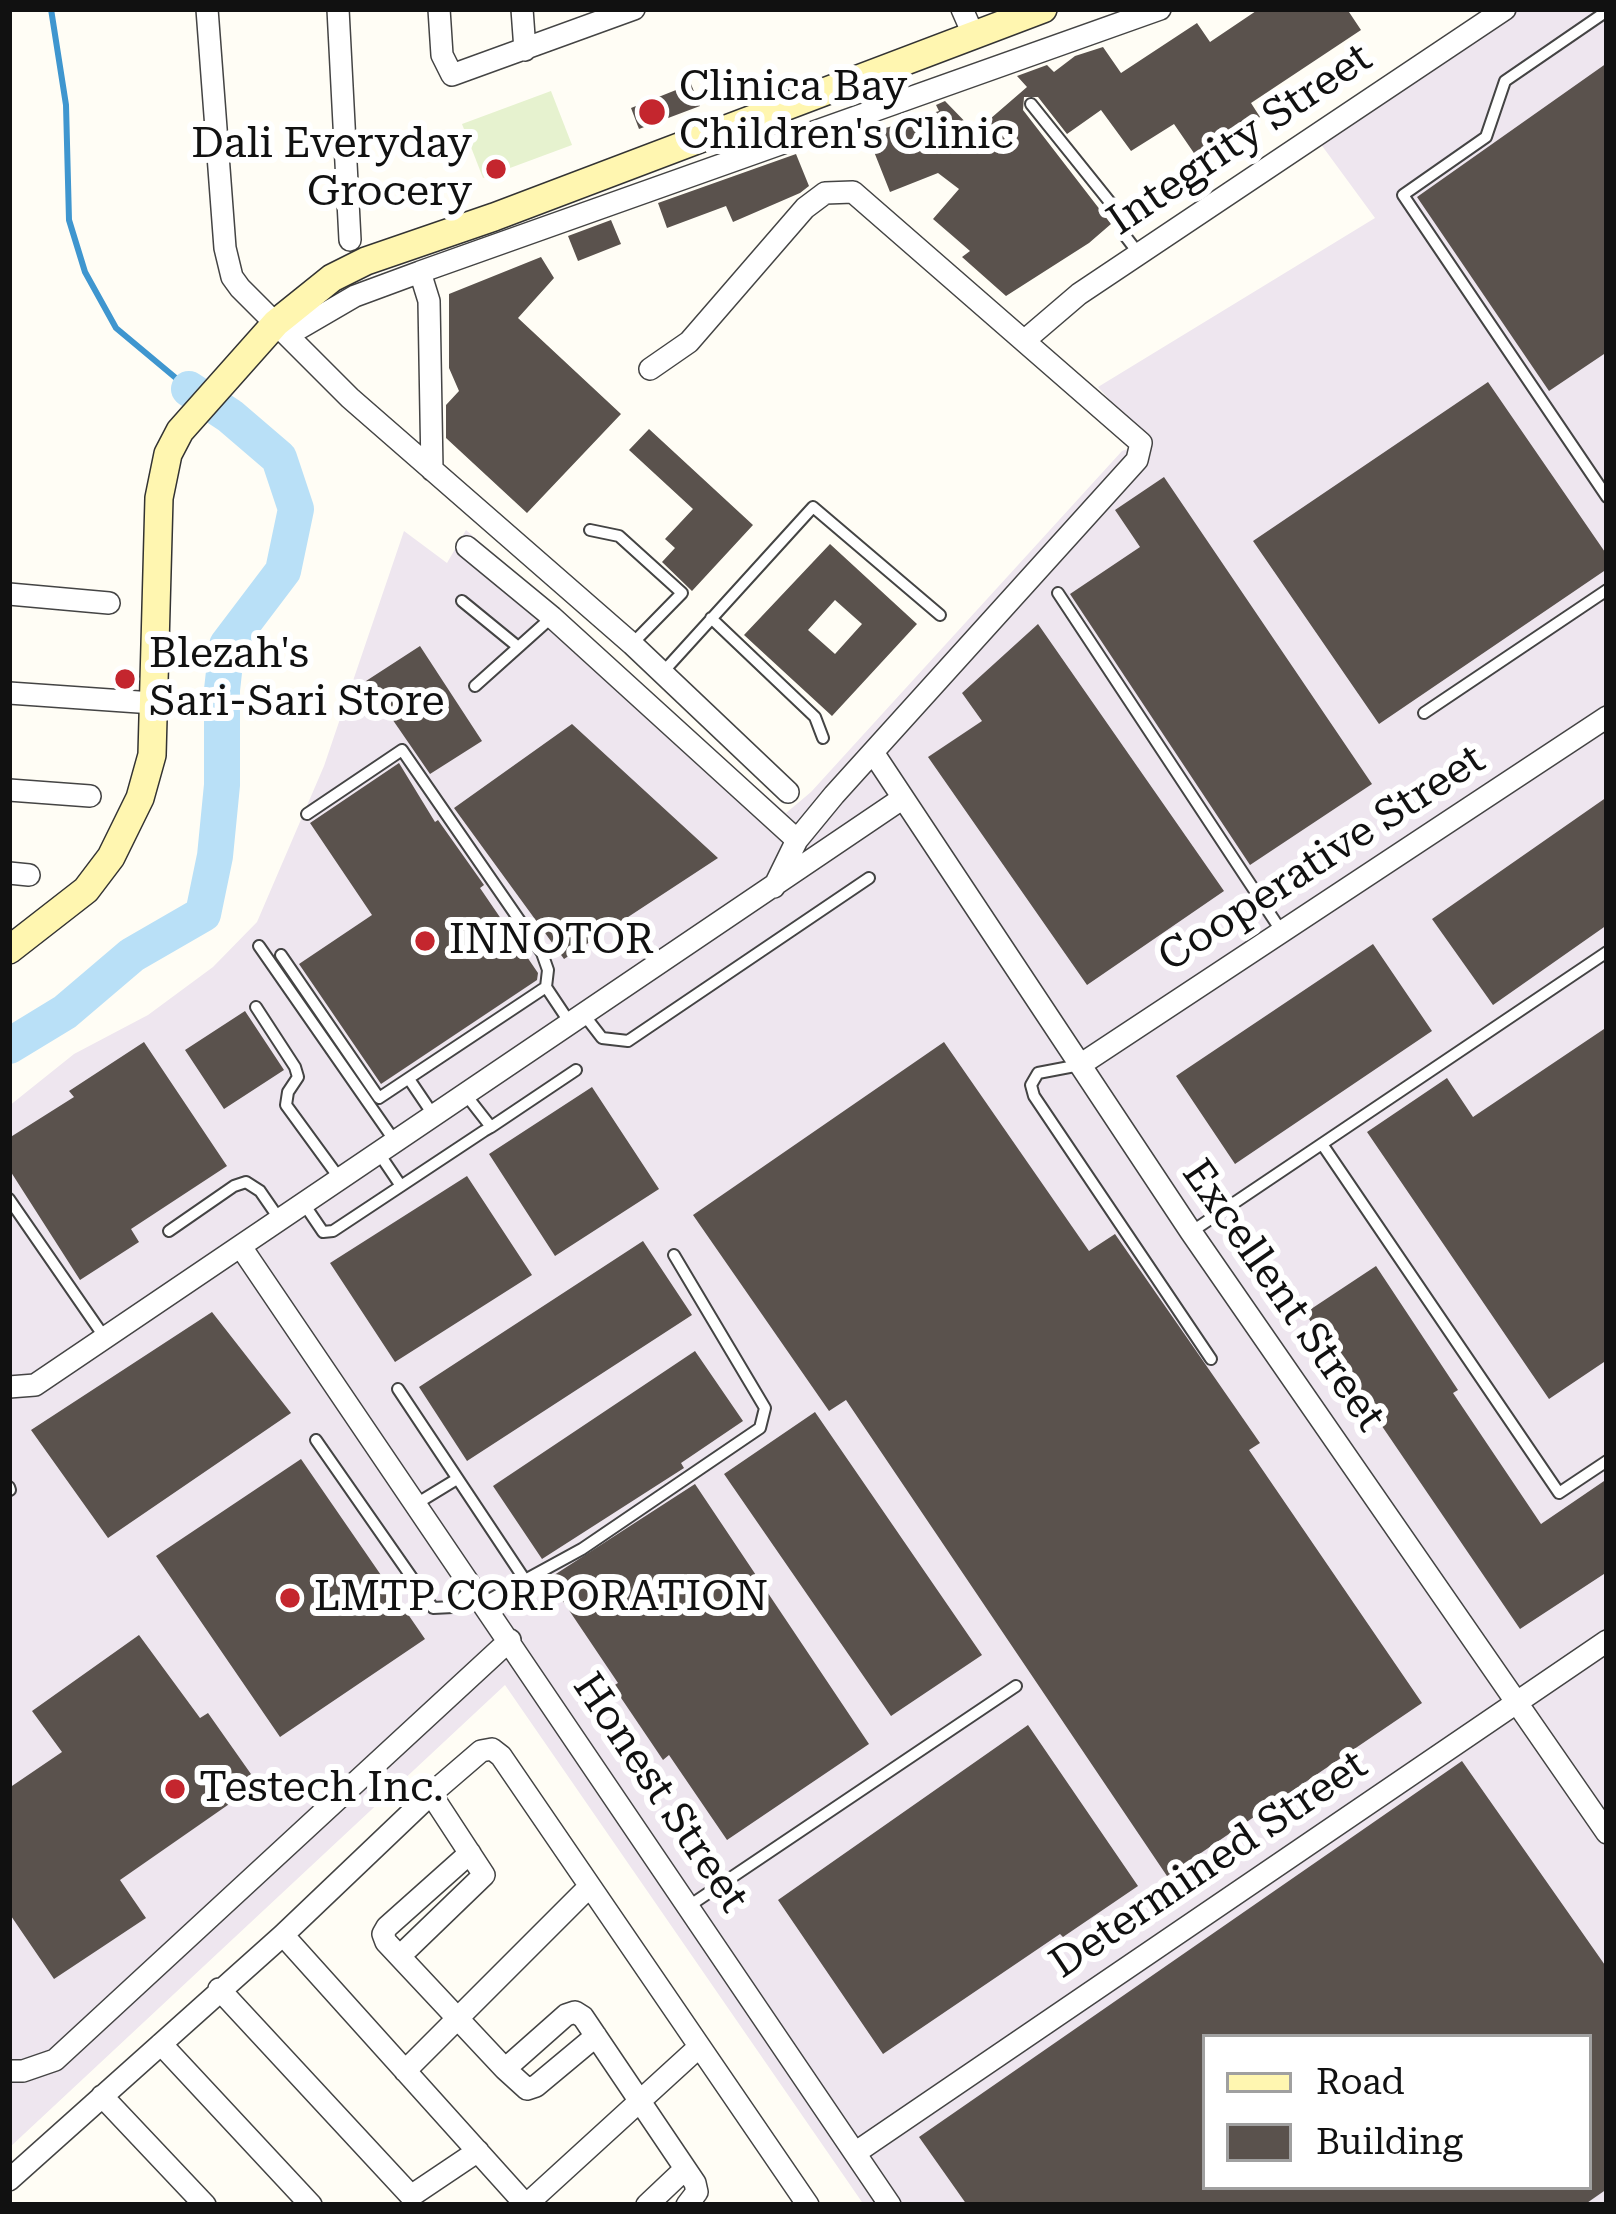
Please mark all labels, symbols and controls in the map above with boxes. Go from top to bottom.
street label: Integrity Street [1098,33,1382,247]
place label: Clinica Bay Children's Clinic [679,63,1014,162]
marker: Clinica Bay Children's Clinic [636,96,668,128]
place label: Dali Everyday Grocery [191,120,472,219]
marker: Dali Everyday Grocery [483,156,509,182]
place label: Blezah's Sari-Sari Store [149,630,445,728]
marker: Blezah's Sari-Sari Store [112,666,138,692]
street label: Cooperative Street [1150,735,1494,983]
place label: INNOTOR [449,916,654,966]
marker: INNOTOR [412,928,438,954]
street label: Excellent Street [1171,1151,1395,1441]
place label: LMTP CORPORATION [314,1573,768,1623]
marker: LMTP CORPORATION [277,1585,303,1611]
street label: Honest Street [562,1664,758,1922]
street label: Determined Street [1041,1740,1377,1990]
place label: Testech Inc. [199,1764,444,1814]
marker: Testech Inc. [162,1776,188,1802]
legend [1202,2034,1592,2190]
text: Road [1316,2061,1404,2103]
text: Building [1316,2121,1463,2163]

